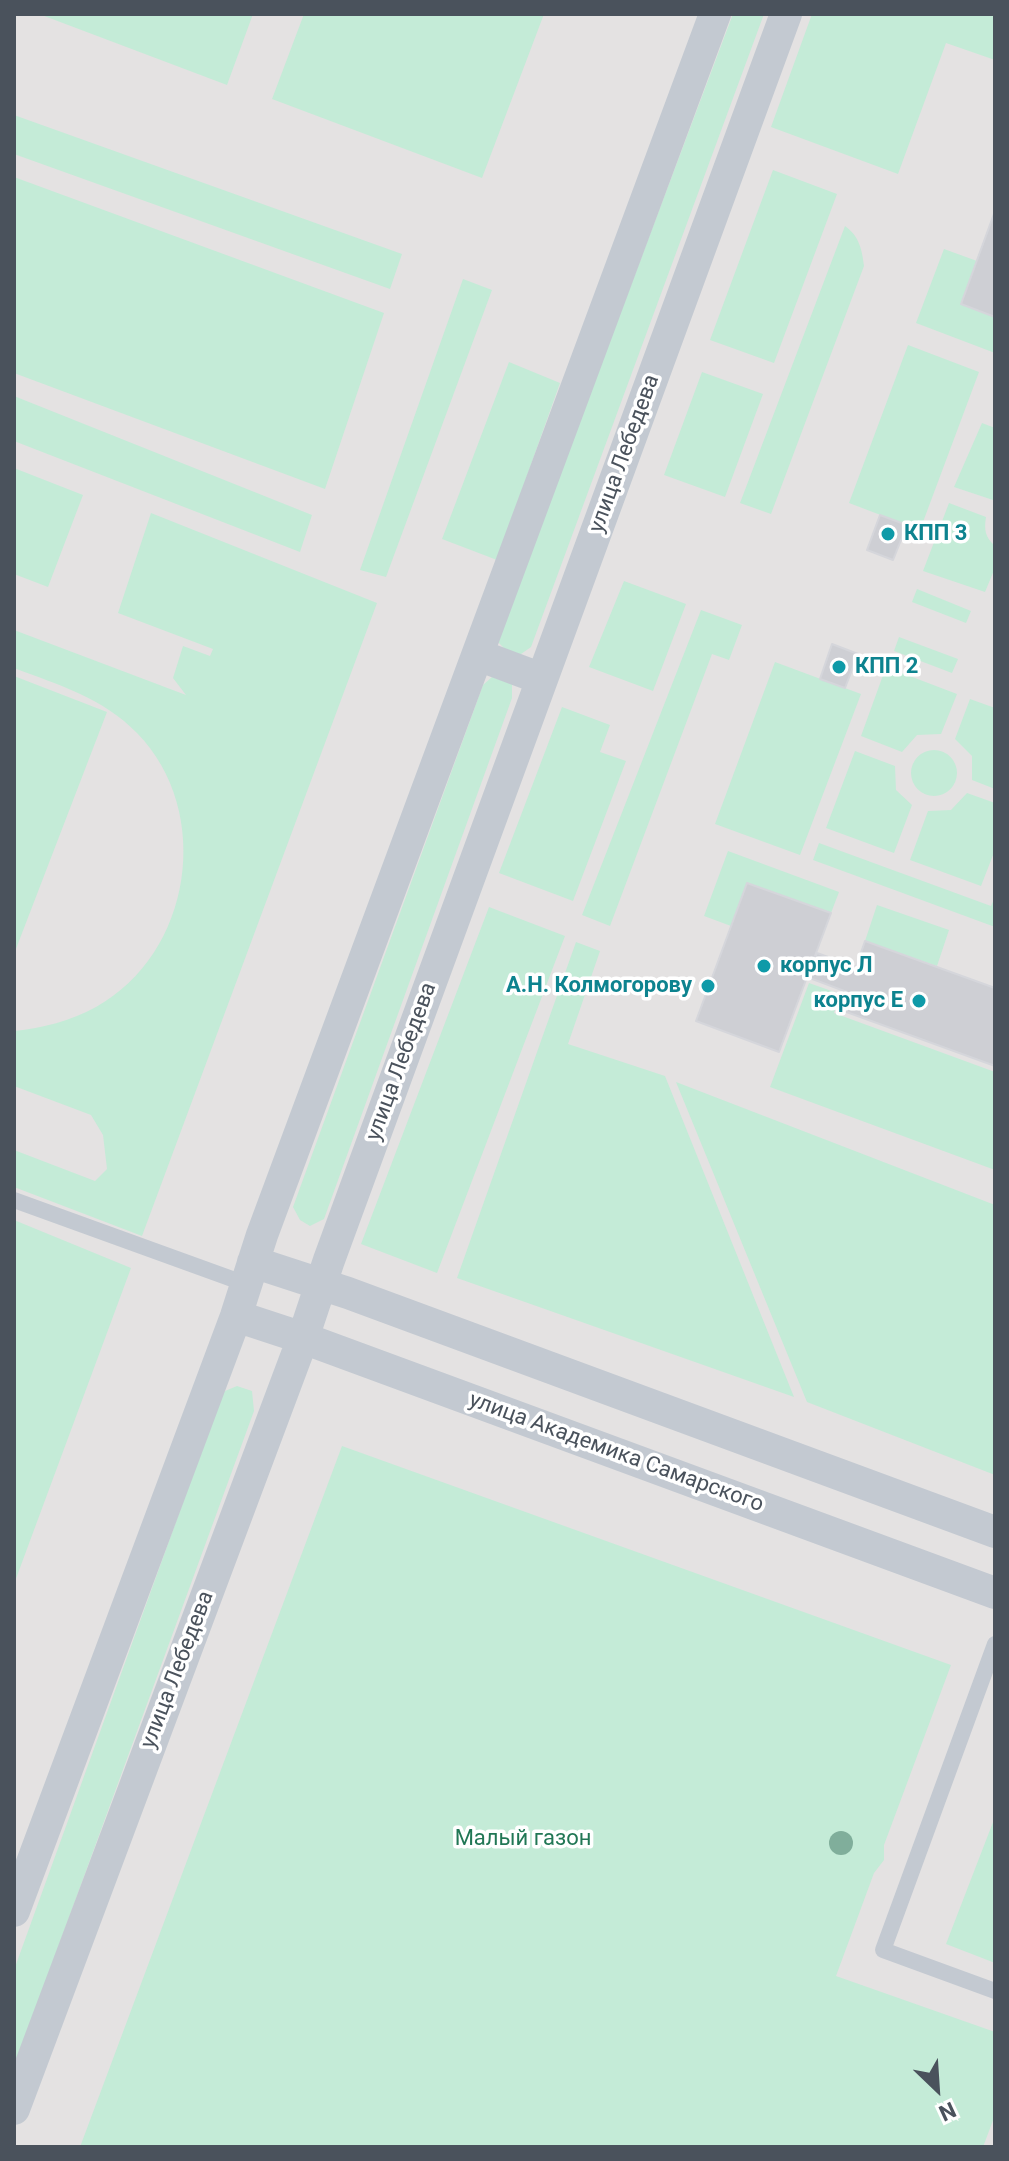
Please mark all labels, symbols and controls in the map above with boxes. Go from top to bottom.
street label: улица Лебедева [584,371,666,537]
place label: КПП 3 [904,521,967,547]
marker: КПП 3 [879,525,897,543]
place label: КПП 2 [855,654,918,680]
marker: КПП 2 [830,658,848,676]
place label: корпус Л [780,953,873,979]
marker: корпус Л [755,957,773,975]
place label: А.Н. Колмогорову [506,973,692,999]
marker: А.Н. Колмогорову [699,977,717,995]
street label: улица Лебедева [361,979,443,1145]
place label: корпус Е [814,988,903,1014]
marker: корпус Е [910,992,928,1010]
street label: улица Академика Самарского [465,1387,767,1519]
street label: улица Лебедева [136,1588,220,1752]
park label: Малый газон [455,1826,591,1852]
north arrow [897,2049,977,2129]
text: N [935,2097,960,2126]

